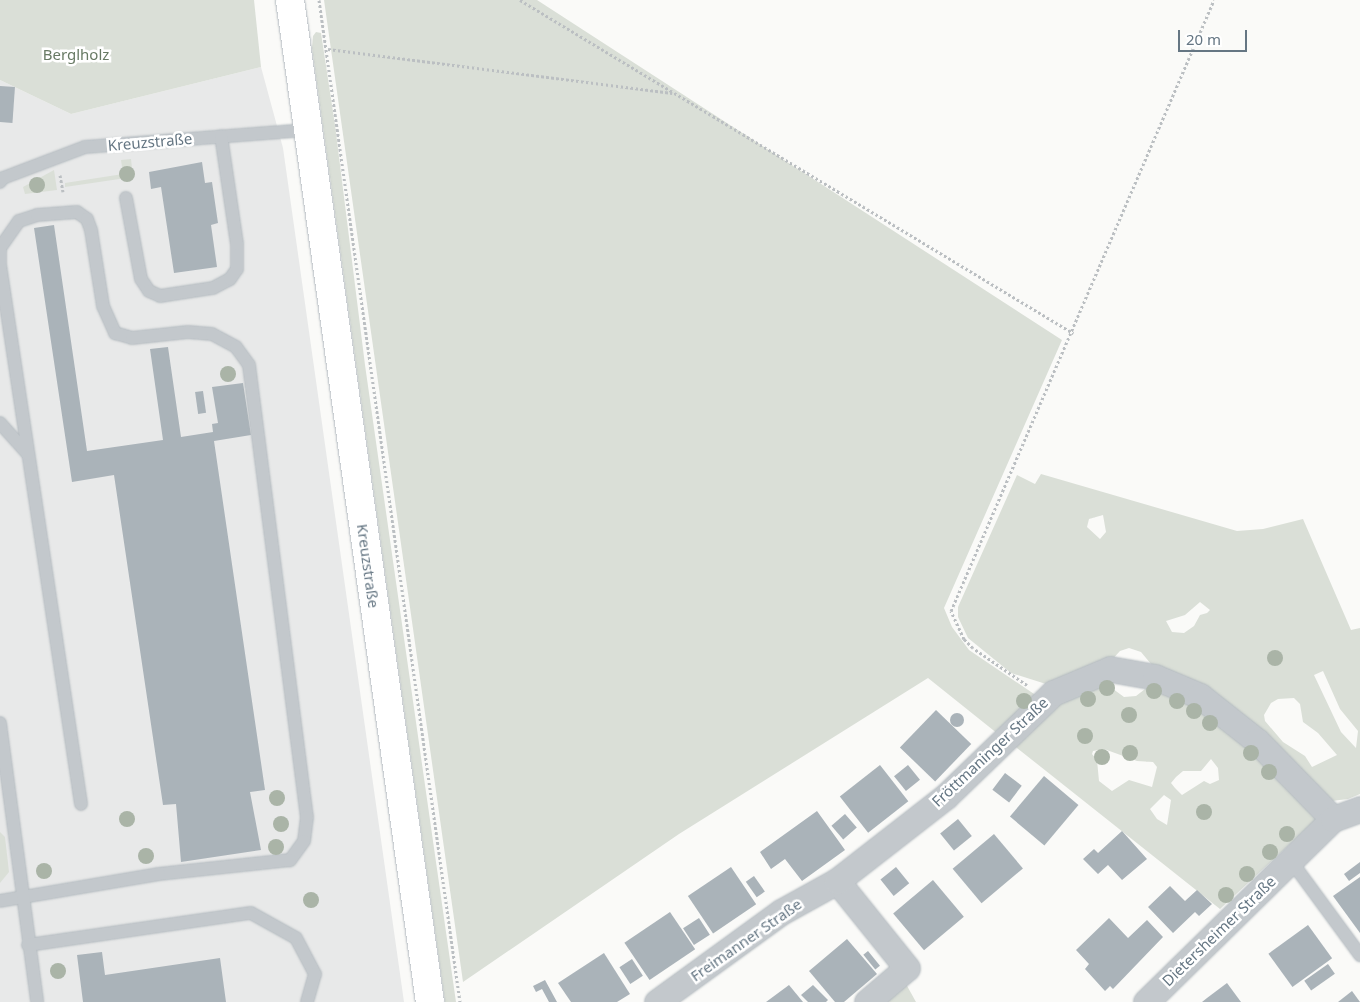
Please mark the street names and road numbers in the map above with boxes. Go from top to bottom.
street label: Kreuzstraße [107,129,193,155]
street label: Kreuzstraße [353,523,383,609]
street label: Fröttmaninger Straße [928,694,1052,810]
street label: Dietersheimer Straße [1159,872,1279,990]
street label: Freimanner Straße [687,895,805,985]

